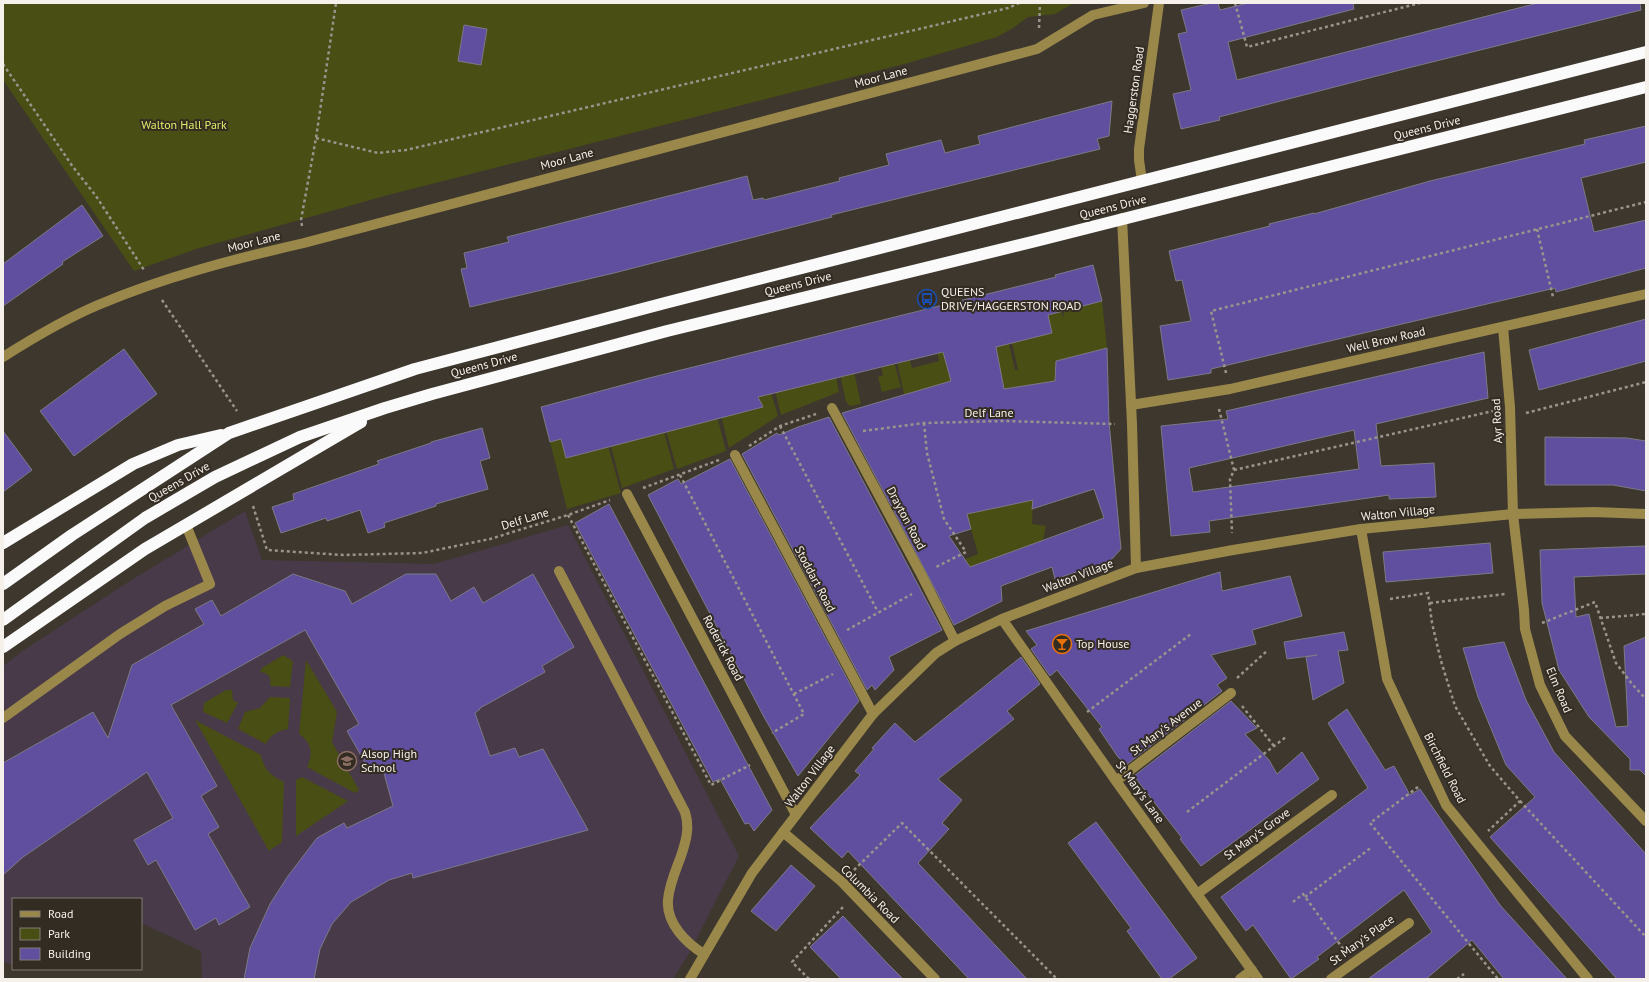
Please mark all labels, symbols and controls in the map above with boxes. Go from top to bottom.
street label: Haggerston Road [1120,45,1147,134]
street label: Moor Lane [853,62,909,91]
street label: Queens Drive [1392,112,1462,143]
park label: Walton Hall Park [141,117,227,132]
street label: Moor Lane [539,144,595,173]
street label: Queens Drive [1078,191,1148,222]
street label: Moor Lane [226,228,282,255]
street label: Queens Drive [763,268,833,299]
place label: QUEENS DRIVE/HAGGERSTON ROAD [941,284,1082,313]
bus stop icon: QUEENS DRIVE/HAGGERSTON ROAD [916,288,938,310]
street label: Well Brow Road [1345,323,1427,356]
street label: Queens Drive [449,348,519,381]
street label: Ayr Road [1488,398,1505,444]
street label: Delf Lane [964,405,1014,420]
street label: Queens Drive [145,458,212,505]
street label: Drayton Road [884,484,929,552]
street label: Walton Village [1360,501,1436,524]
street label: Delf Lane [499,504,551,533]
street label: Stoddart Road [792,543,839,614]
street label: Walton Village [1040,555,1115,596]
street label: Roderick Road [700,612,747,683]
bar icon: Top House [1051,633,1073,655]
place label: Top House [1076,636,1129,651]
street label: Elm Road [1543,665,1576,715]
street label: St Mary's Avenue [1127,695,1205,758]
street label: Birchfield Road [1421,730,1470,806]
street label: Walton Village [781,742,838,810]
place label: Alsop High School [361,746,417,775]
school or university icon: Alsop High School [336,750,358,772]
street label: St Mary's Lane [1113,758,1168,826]
street label: St Mary's Grove [1221,804,1293,863]
street label: Columbia Road [838,861,903,926]
legend [12,898,142,970]
text: Road [48,906,73,921]
street label: St Mary's Place [1326,911,1397,968]
text: Park [48,926,70,941]
text: Building [48,946,91,961]

